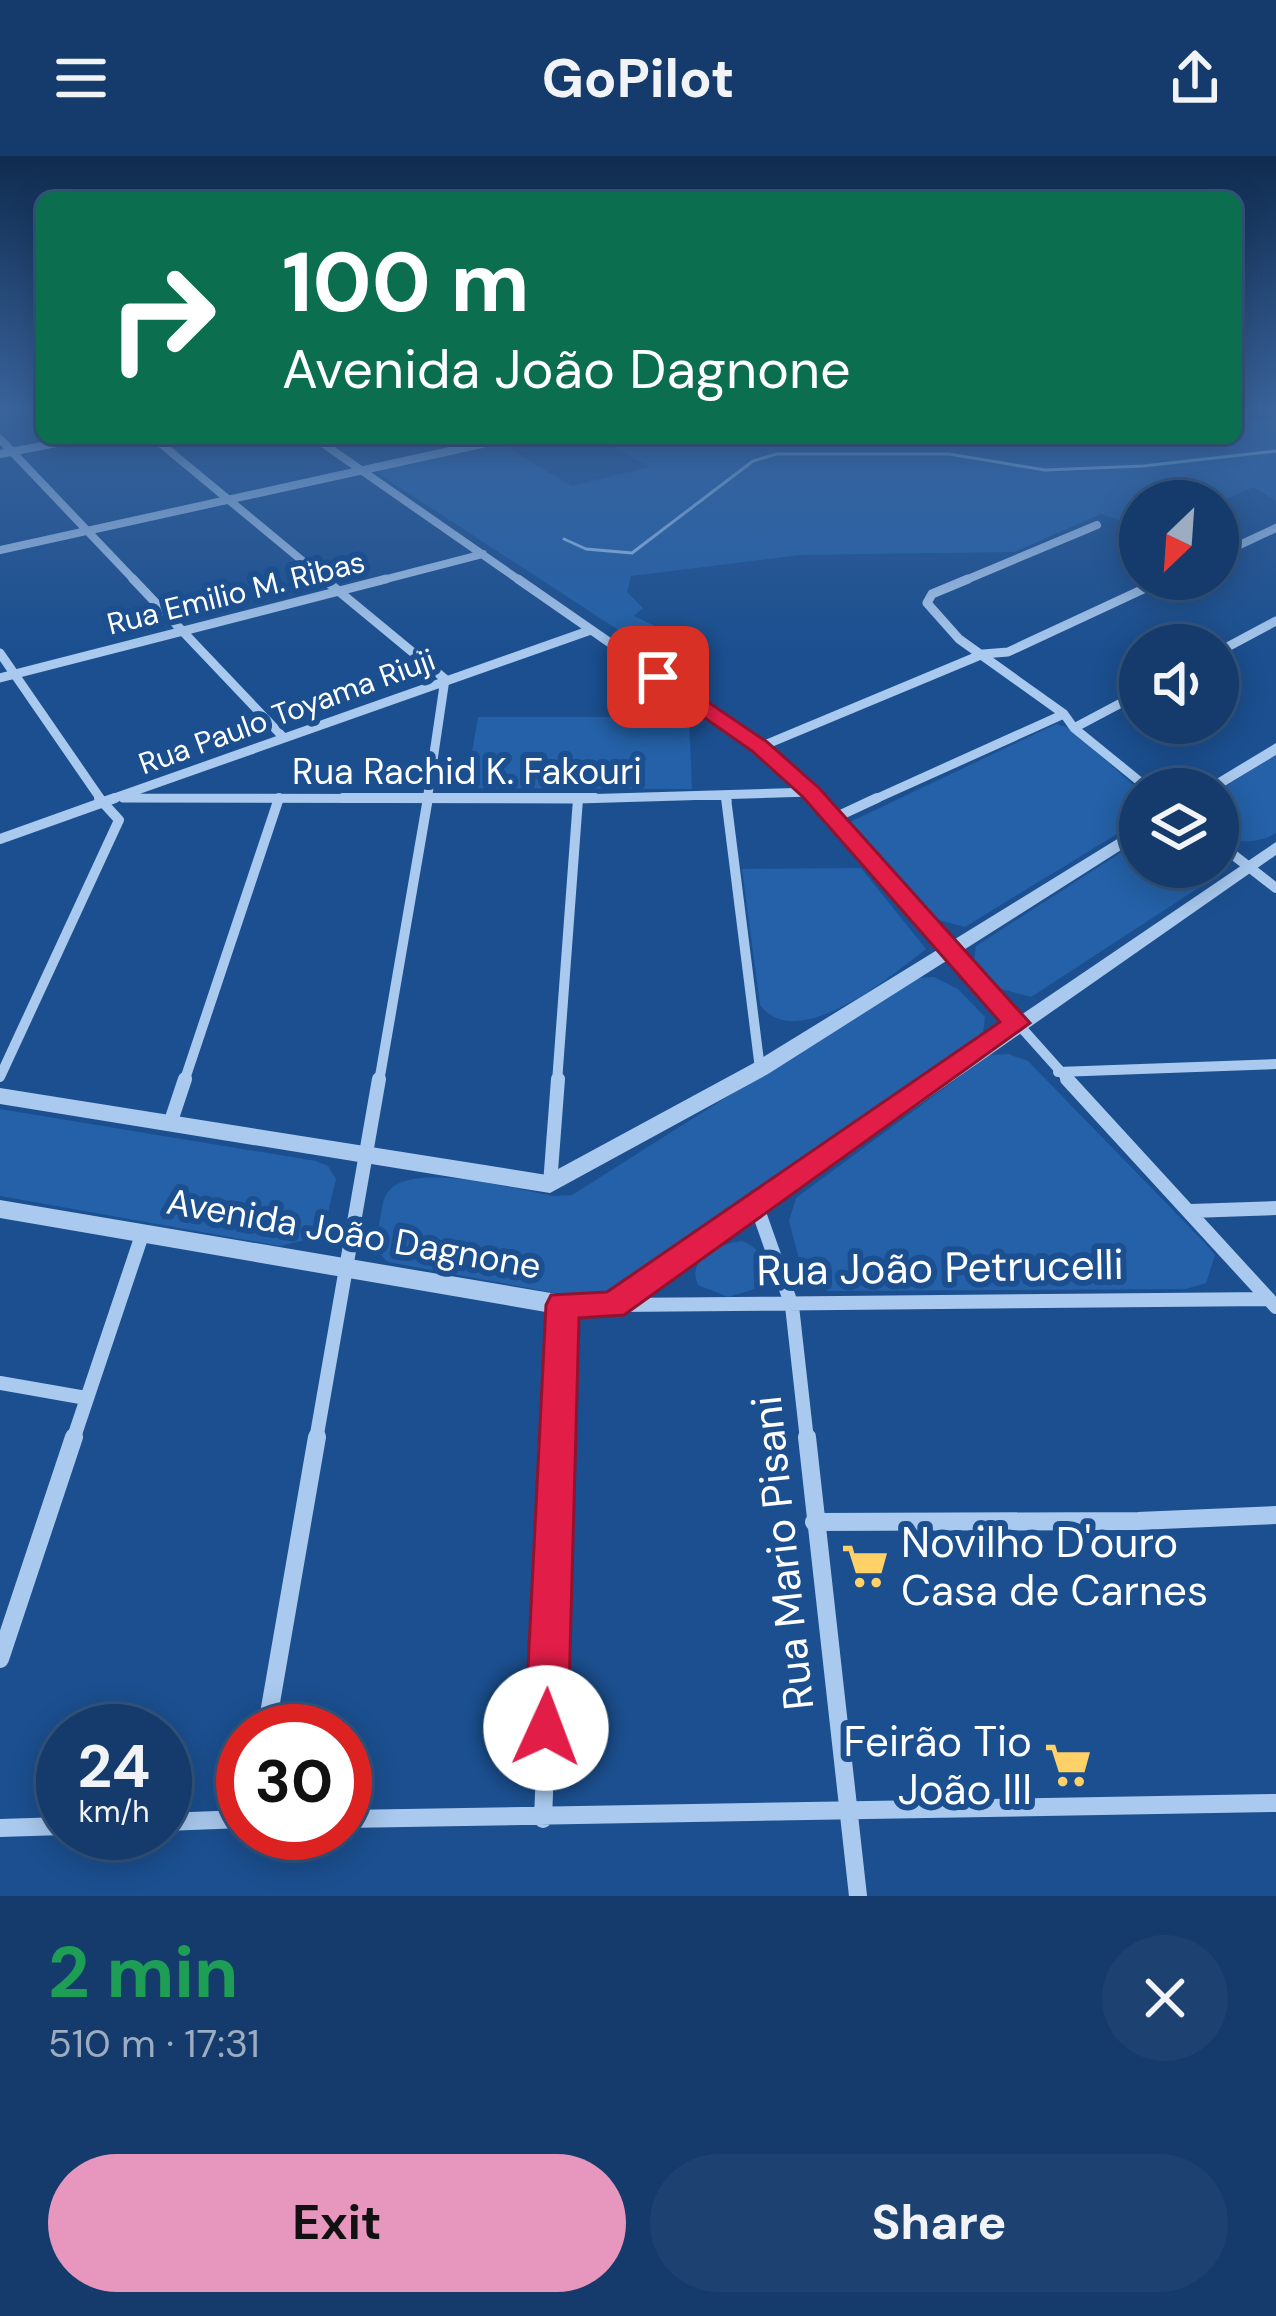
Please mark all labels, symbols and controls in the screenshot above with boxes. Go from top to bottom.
text: GoPilot [542,43,734,114]
icon: menu [48,45,114,111]
icon: share [1162,45,1228,111]
text: 100 m [282,228,530,337]
icon: right [84,240,240,396]
text: Avenida João Dagnone [282,334,851,405]
north arrow [1119,480,1239,600]
map controls [1119,480,1239,888]
street label: Rua Emilio M. Ribas [103,542,369,643]
button: sound [1119,624,1239,744]
pin [607,626,709,728]
street label: Rua Paulo Toyama Riuji [133,640,440,783]
icon: arrive [625,644,691,710]
street label: Rua Rachid K. Fakouri [292,748,642,795]
button: layers [1119,768,1239,888]
street label: Avenida João Dagnone [163,1177,545,1290]
street label: Rua João Petrucelli [756,1237,1124,1298]
street label: Rua Mario Pisani [739,1393,826,1713]
place label: Novilho D'ouro Casa de Carnes [901,1515,1208,1618]
supermarket icon: Novilho D'ouro Casa de Carnes [840,1541,890,1591]
position arrow [483,1665,609,1791]
speed limit sign: 30 [216,1704,372,1860]
place label: Feirão Tio João III [843,1714,1032,1817]
text: 24 [77,1727,151,1806]
supermarket icon: Feirão Tio João III [1043,1740,1093,1790]
text: km/h [79,1792,149,1831]
text: 2 min [48,1926,238,2019]
button: close [1102,1935,1228,2061]
text: 510 m · 17:31 [48,2018,260,2069]
button: Exit [48,2154,626,2292]
button: Share [650,2154,1228,2292]

